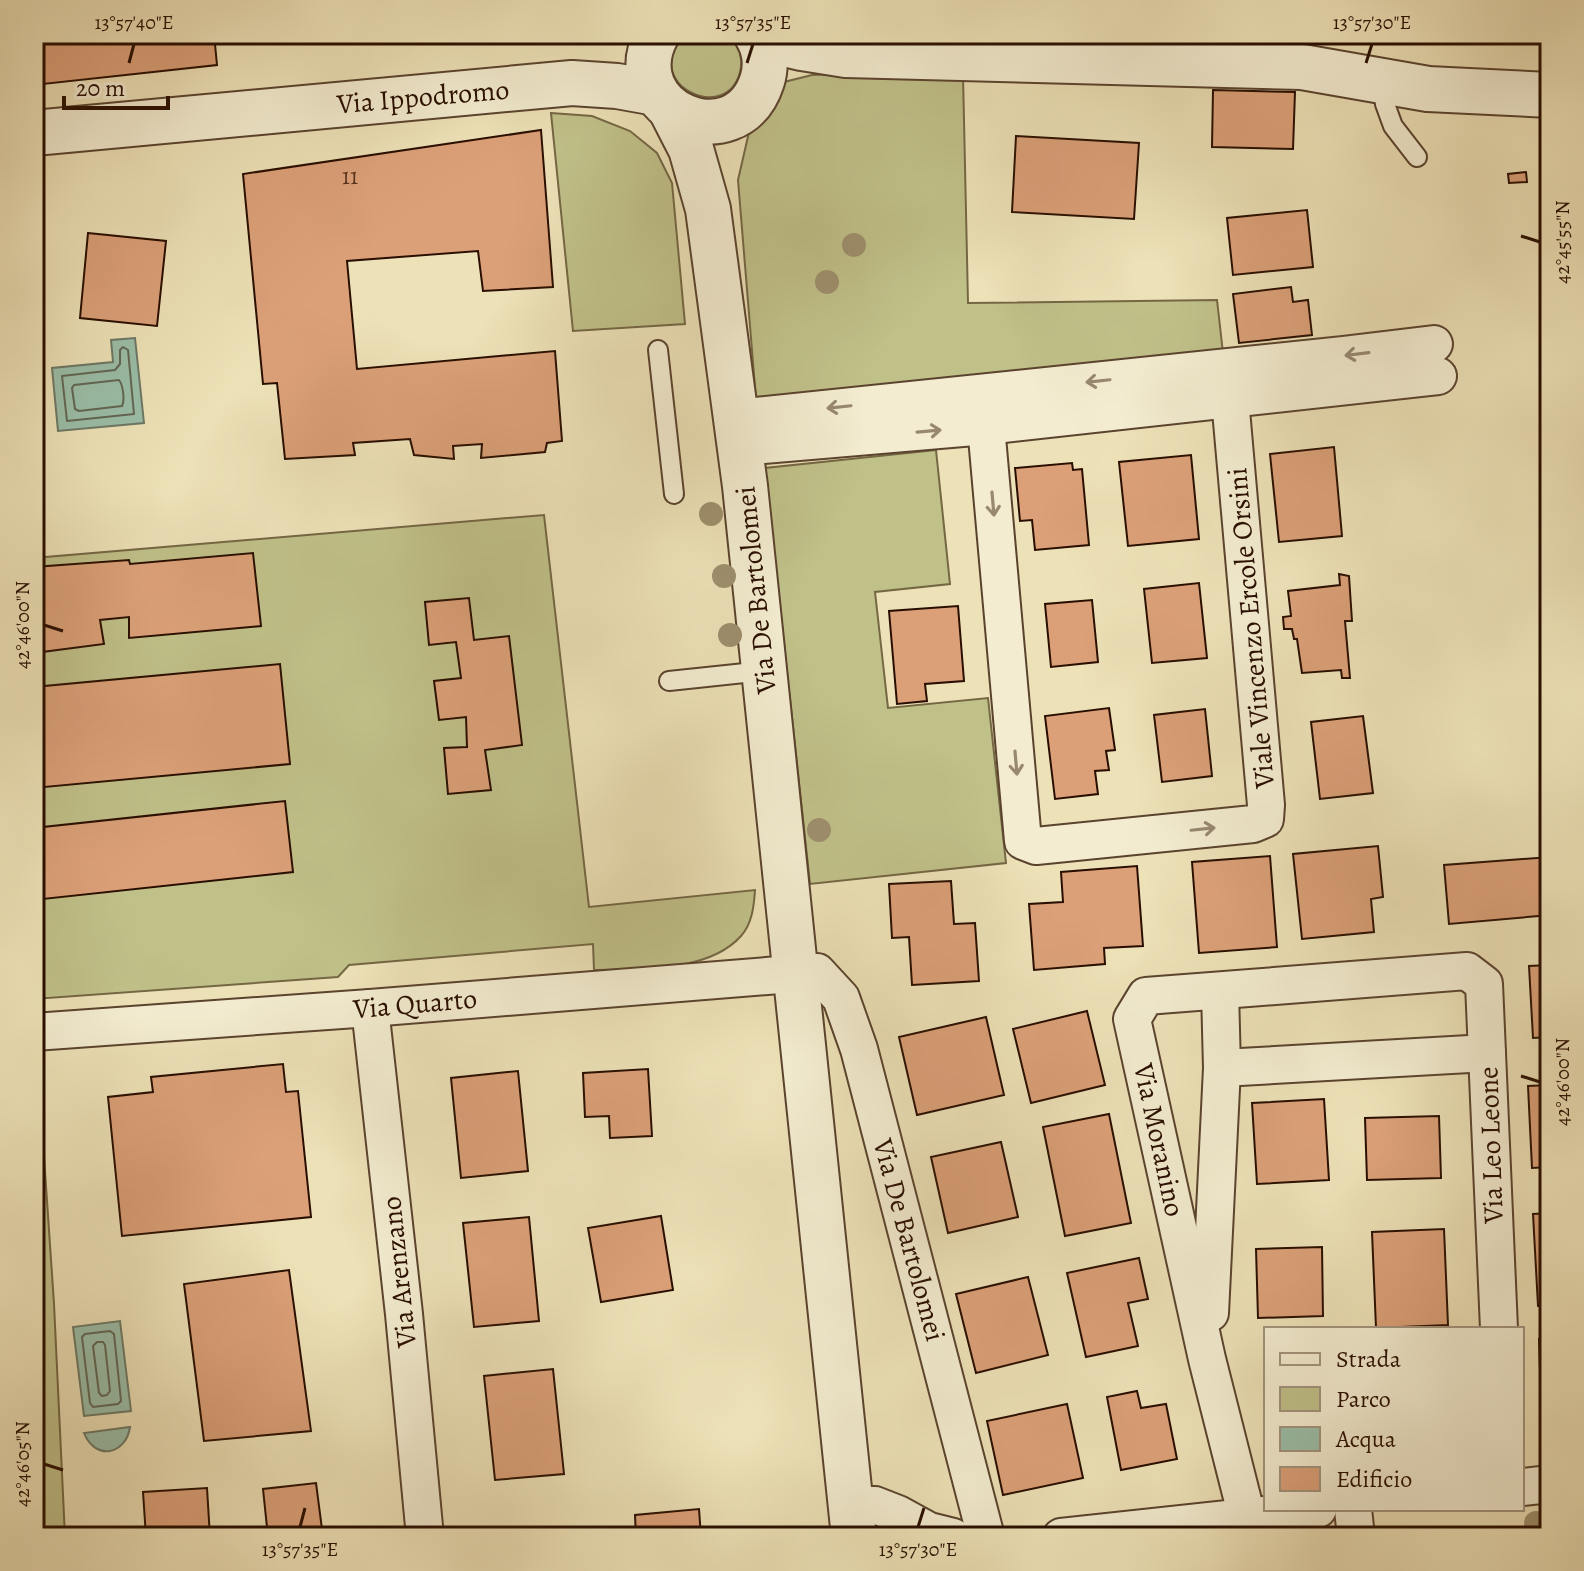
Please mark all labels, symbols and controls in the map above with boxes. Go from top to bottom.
text: 13°57'40"E [94,9,174,36]
text: 13°57'35"E [715,9,791,36]
text: 13°57'30"E [1333,9,1411,36]
scale bar [64,60,168,110]
street label: Via Ippodromo [334,71,511,124]
text: 20 m [76,72,125,104]
house number: 11 [342,160,358,192]
text: 42°45'55"N [1549,200,1576,284]
one-way arrow [1345,347,1370,362]
one-way arrow [1085,373,1112,388]
one-way arrow [826,399,853,414]
one-way arrow [915,423,942,438]
street label: Viale Vincenzo Ercole Orsini [1218,466,1284,791]
street label: Via De Bartolomei [726,484,786,697]
one-way arrow [986,490,1001,517]
text: 42°46'00"N [9,581,36,669]
one-way arrow [1009,749,1024,776]
one-way arrow [1189,822,1216,837]
street label: Via Quarto [351,980,478,1028]
text: 42°46'00"N [1549,1038,1576,1126]
street label: Via Moranino [1124,1059,1194,1220]
street label: Via Leo Leone [1469,1066,1513,1225]
street label: Via De Bartolomei [863,1133,954,1346]
street label: Via Arenzano [372,1195,426,1350]
legend [1264,1327,1524,1511]
text: Strada [1336,1343,1402,1375]
text: Parco [1336,1383,1391,1415]
text: 42°46'05"N [9,1421,36,1507]
text: Acqua [1335,1423,1397,1455]
text: Edificio [1336,1463,1412,1495]
text: 13°57'35"E [262,1536,338,1563]
text: 13°57'30"E [879,1536,957,1563]

